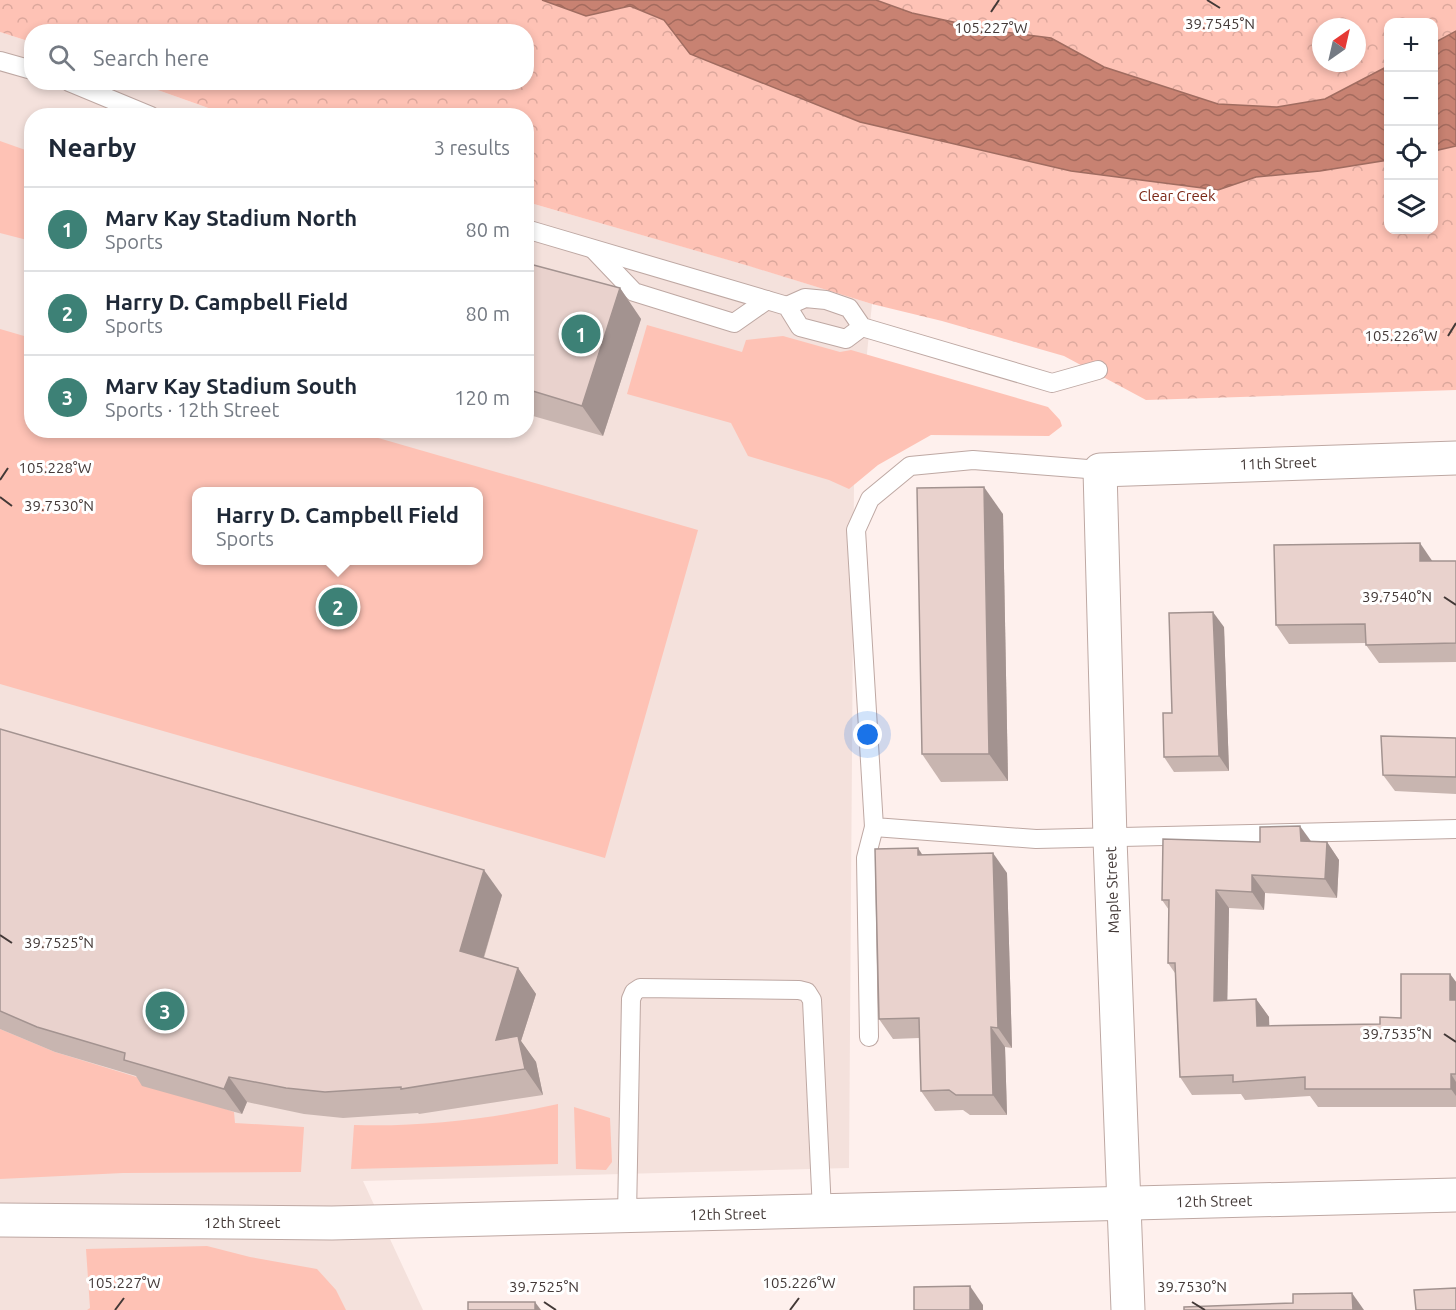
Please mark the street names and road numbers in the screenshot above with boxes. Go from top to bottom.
street label: 11th Street [1239,453,1317,473]
street label: Maple Street [1102,846,1122,934]
street label: 12th Street [1176,1192,1253,1210]
street label: 12th Street [690,1205,767,1223]
street label: 12th Street [204,1214,280,1231]

